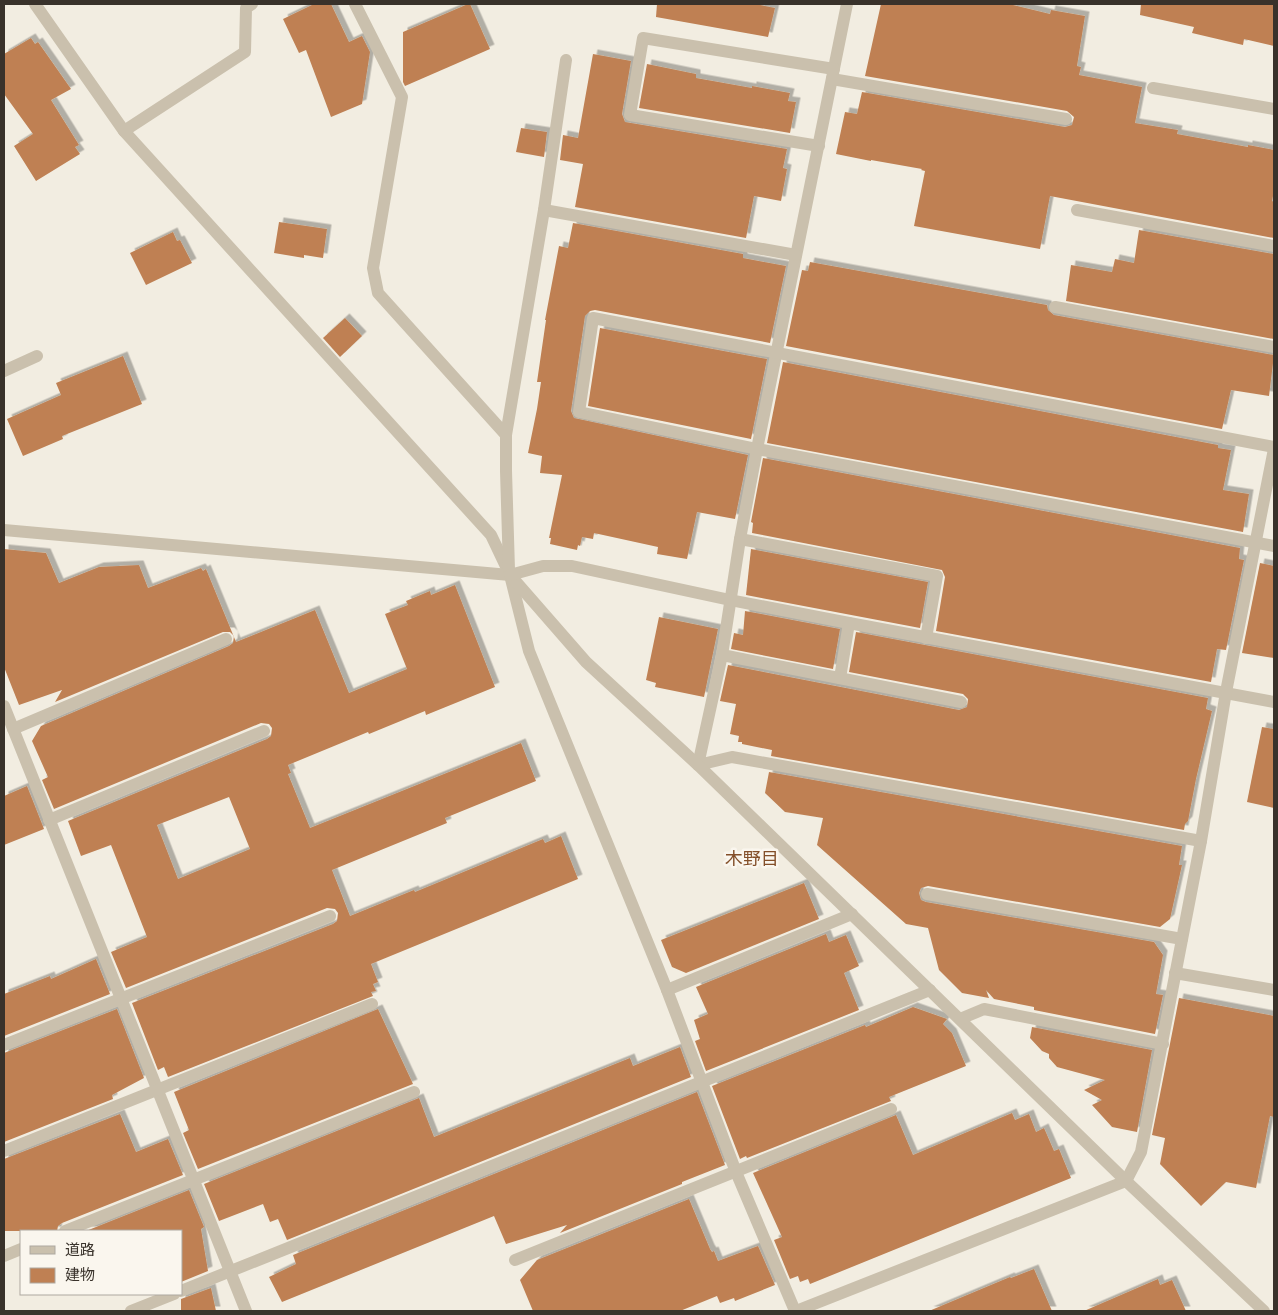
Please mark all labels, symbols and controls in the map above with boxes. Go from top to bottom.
district label: 木野目 [725,848,779,869]
legend [20,1230,182,1295]
text: 道路 [65,1241,95,1258]
text: 建物 [65,1266,95,1283]

